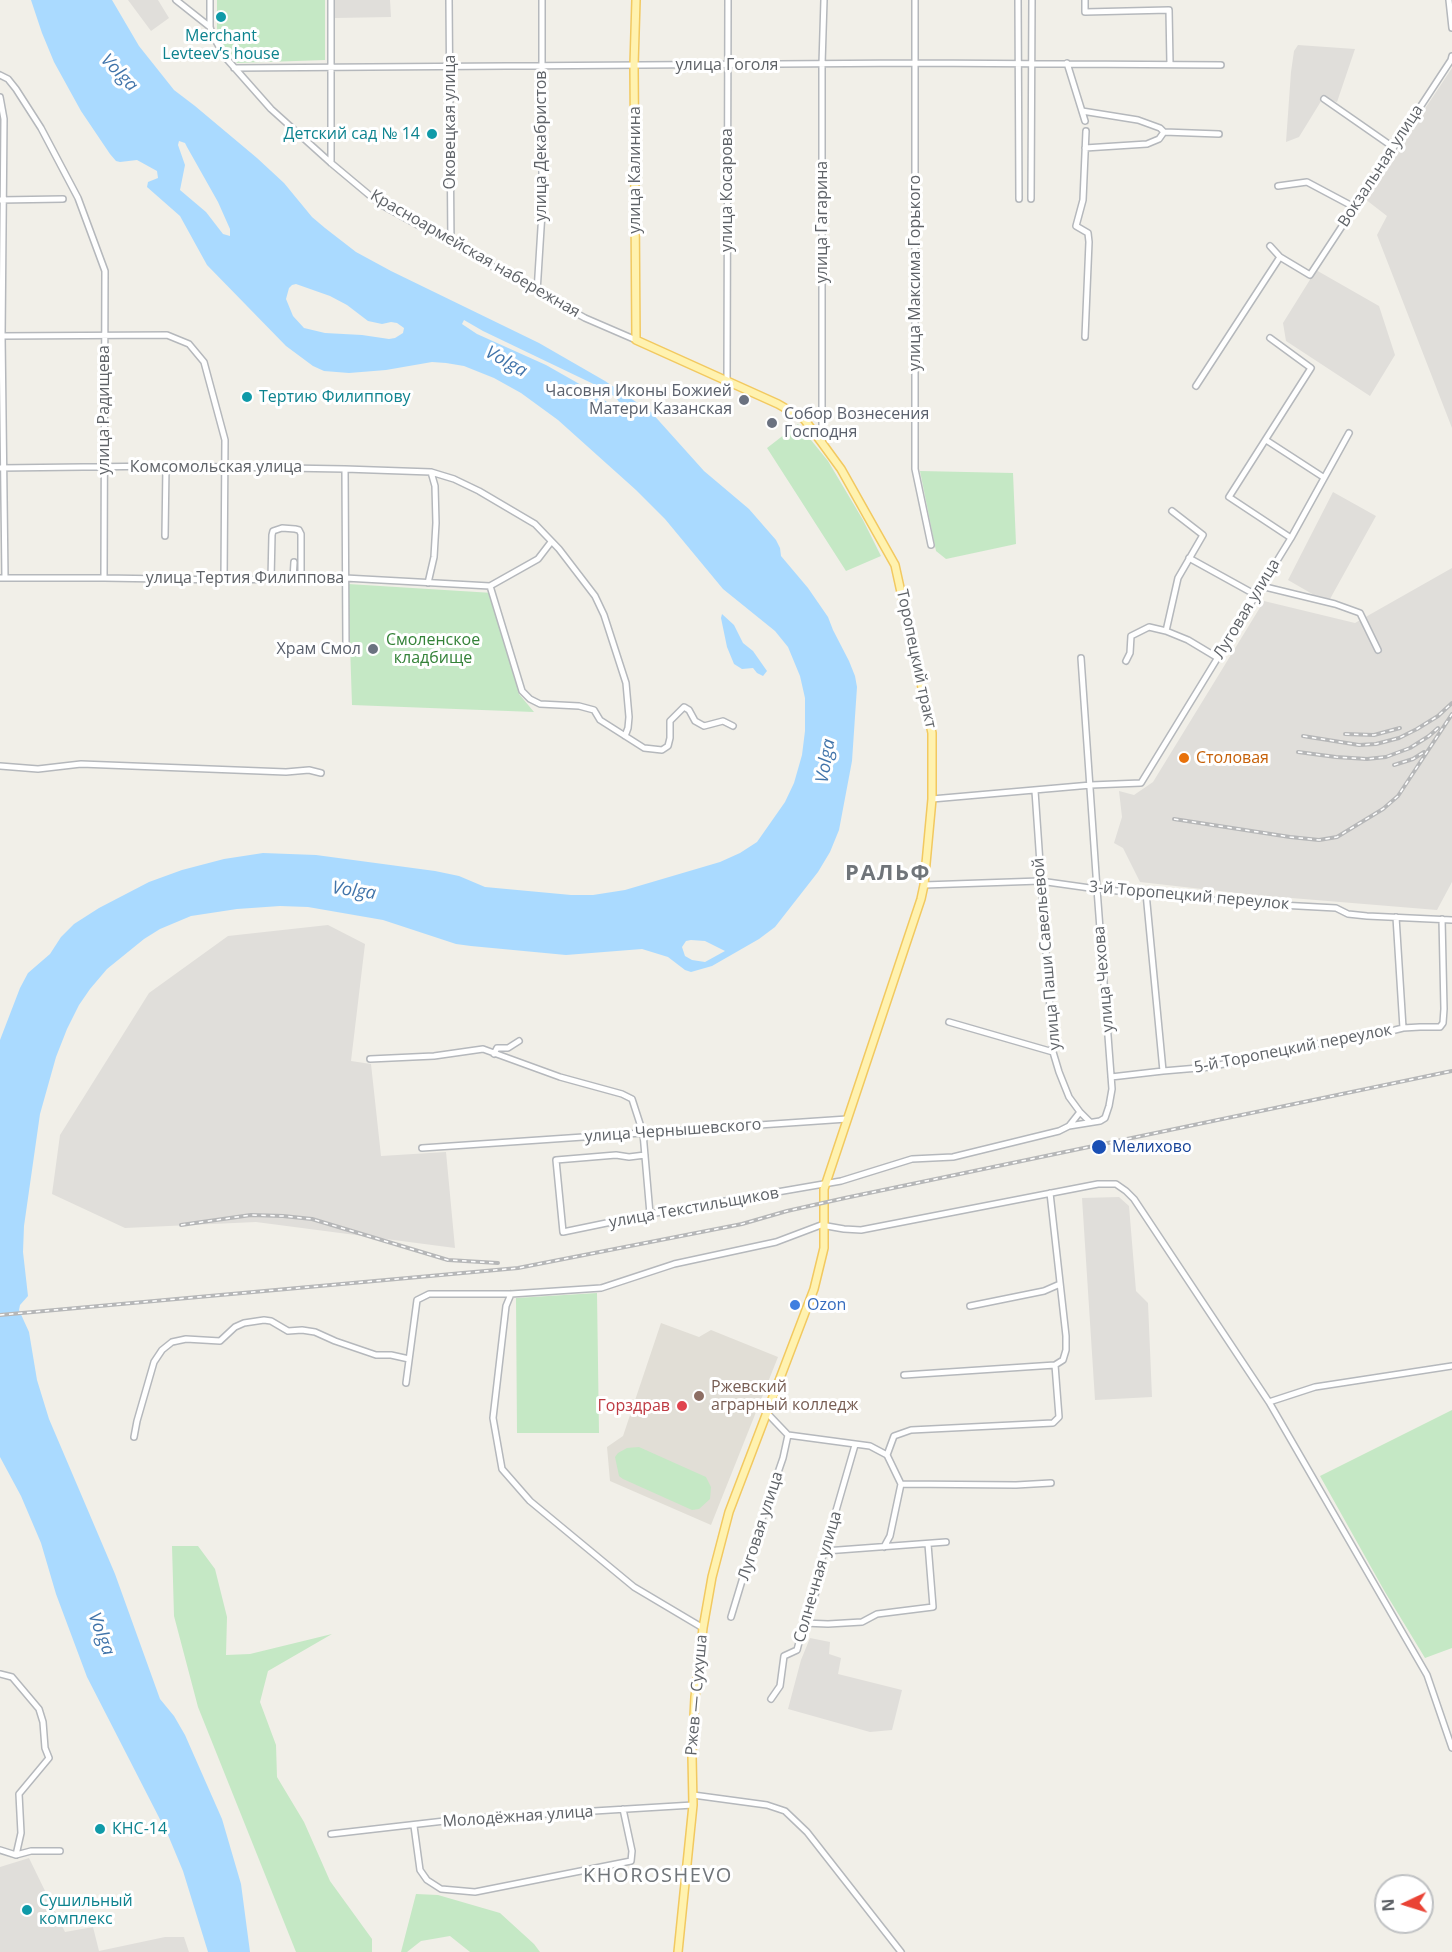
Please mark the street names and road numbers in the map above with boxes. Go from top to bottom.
street label: Оковецкая улица [440,55,460,189]
street label: улица Гоголя [676,55,778,75]
street label: улица Декабристов [531,71,551,221]
street label: Вокзальная улица [1334,101,1428,231]
street label: улица Калинина [625,106,645,234]
street label: улица Косарова [717,128,737,252]
street label: улица Гагарина [812,161,832,283]
street label: улица Максима Горького [905,175,925,371]
street label: Красноармейская набережная [367,186,583,322]
street label: улица Радищева [94,345,114,475]
street label: Комсомольская улица [130,457,302,477]
street label: Луговая улица [1210,556,1284,662]
street label: улица Тертия Филиппова [146,568,344,588]
street label: Торопецкий тракт [892,588,940,730]
street label: улица Паши Савельевой [1029,857,1065,1051]
street label: 3-й Торопецкий переулок [1088,878,1290,914]
street label: улица Чехова [1090,925,1118,1033]
street label: 5-й Торопецкий переулок [1193,1020,1393,1078]
street label: улица Чернышевского [584,1115,762,1147]
street label: улица Текстильщиков [608,1184,780,1232]
street label: Луговая улица [734,1469,788,1583]
street label: Солнечная улица [790,1509,846,1645]
street label: Ржев — Сухуша [682,1634,712,1756]
street label: Молодёжная улица [442,1802,594,1832]

